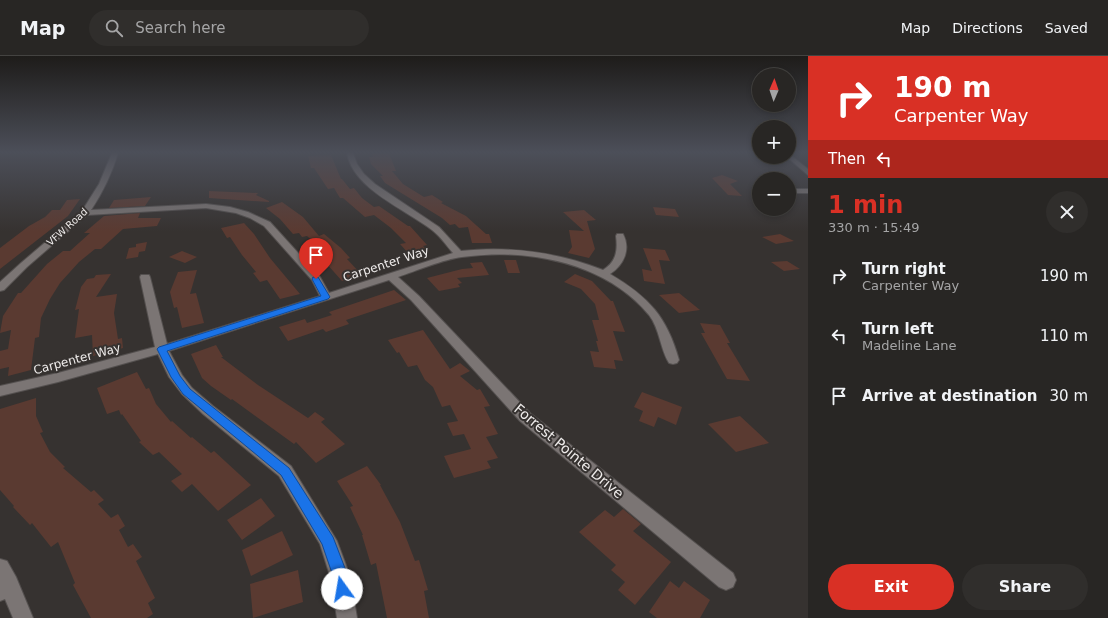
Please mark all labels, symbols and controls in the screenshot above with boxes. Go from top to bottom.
search box [89,10,369,46]
text: Map [20,17,65,39]
icon: search [103,17,125,39]
text: Search here [135,19,225,37]
text: Map [901,20,930,36]
text: Directions [952,20,1023,36]
text: Saved [1045,20,1088,36]
north arrow [752,68,796,112]
map controls [752,68,796,216]
text: 190 m [894,71,991,104]
icon: right [828,72,880,124]
text: Carpenter Way [894,105,1029,126]
button: + [752,120,796,164]
icon: left [873,148,895,170]
text: Then [828,150,865,168]
button: − [752,172,796,216]
text: 1 min [828,191,903,219]
button: close [1046,191,1088,233]
street label: VFW Road [44,206,90,248]
text: 330 m · 15:49 [828,220,919,235]
pin [299,238,333,279]
street label: Carpenter Way [341,243,431,285]
icon: arrive [305,244,327,266]
text: Turn right [862,260,946,278]
icon: right [828,265,850,287]
text: 190 m [1040,267,1088,285]
text: Carpenter Way [862,278,959,293]
text: Turn left [862,320,934,338]
icon: left [828,325,850,347]
text: 110 m [1040,327,1088,345]
text: Madeline Lane [862,338,956,353]
street label: Carpenter Way [32,341,122,377]
icon: arrive [828,385,850,407]
text: Arrive at destination [862,387,1037,405]
text: 30 m [1050,387,1088,405]
street label: Forrest Pointe Drive [511,400,627,502]
button: Exit [828,564,954,610]
button: Share [962,564,1088,610]
position arrow [321,568,363,610]

